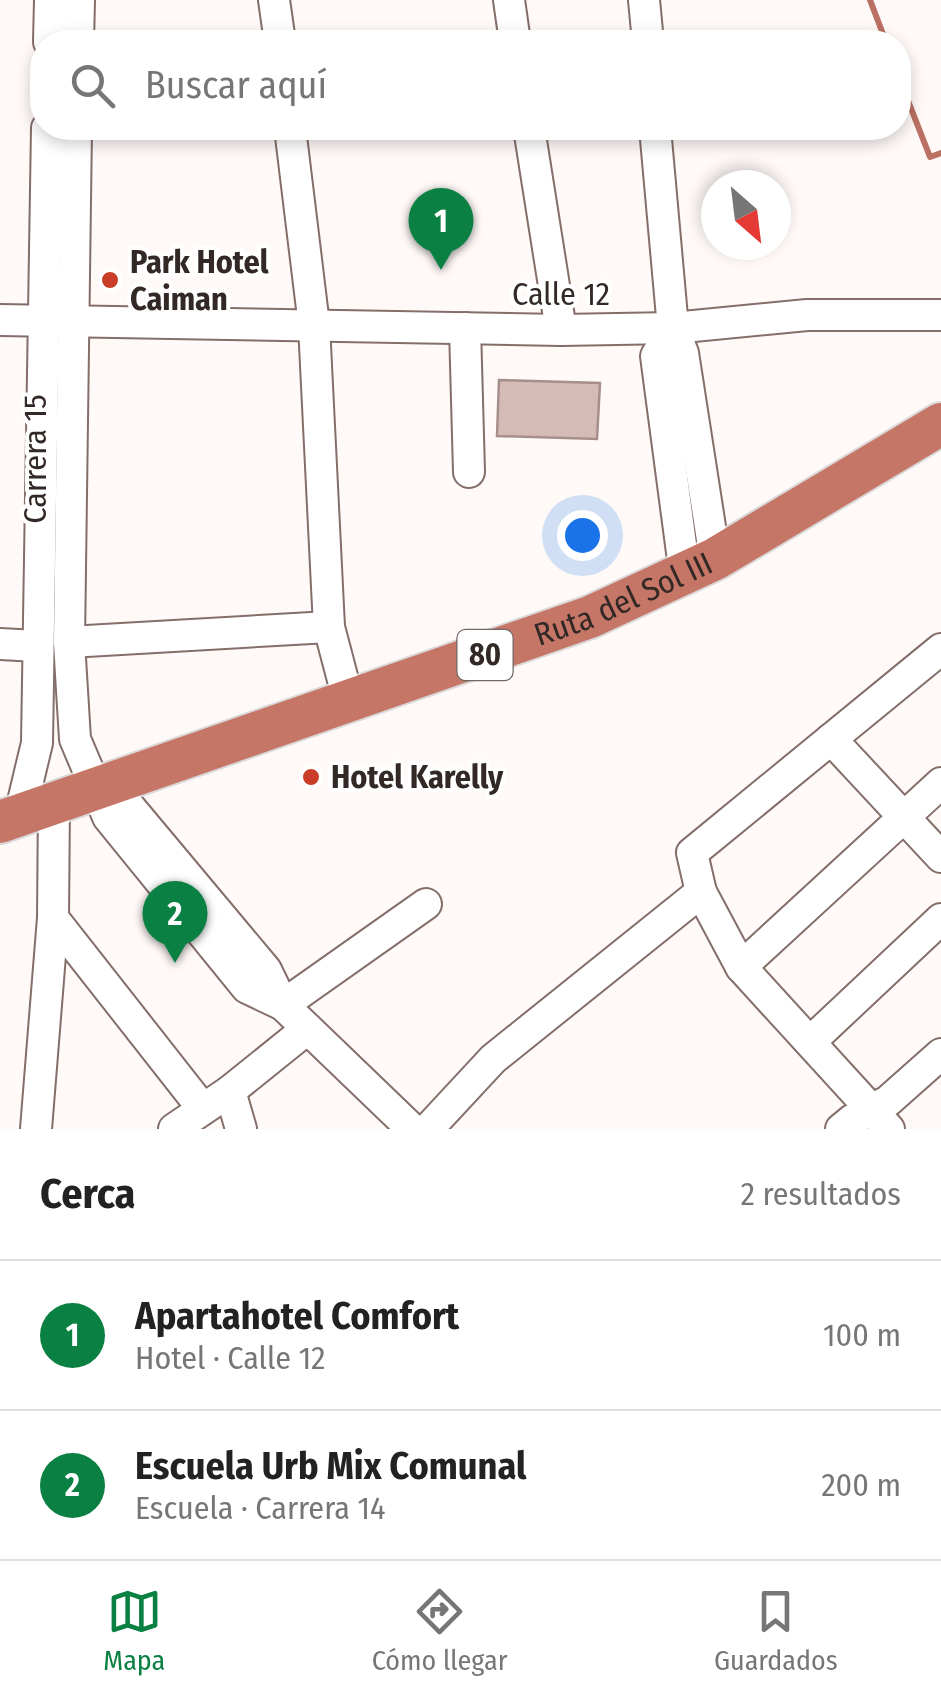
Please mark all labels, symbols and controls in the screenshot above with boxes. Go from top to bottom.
search box [30,30,911,140]
icon: search [65,58,120,113]
text: Buscar aquí [145,62,327,108]
north arrow [701,170,791,260]
pin: 1 [408,188,474,270]
place label: Park Hotel Caiman [130,243,269,318]
marker: Park Hotel Caiman [99,269,121,291]
street label: Calle 12 [512,275,610,313]
street label: Carrera 15 [16,394,54,524]
your location [557,510,608,561]
street label: Ruta del Sol III [529,544,718,654]
road number: 80 [458,630,512,680]
place label: Hotel Karelly [331,758,504,796]
marker: Hotel Karelly [300,766,322,788]
pin: 2 [142,880,208,963]
text: Cerca [40,1169,135,1219]
text: 2 resultados [741,1175,901,1213]
text: Apartahotel Comfort [135,1293,459,1339]
text: 1 [66,1316,79,1354]
text: 100 m [823,1316,901,1354]
text: Hotel · Calle 12 [135,1339,325,1377]
text: Escuela Urb Mix Comunal [135,1443,526,1489]
text: 2 [65,1466,80,1504]
text: 200 m [821,1466,901,1504]
text: Escuela · Carrera 14 [135,1489,386,1527]
tab: Mapa [103,1584,165,1677]
tab: Cómo llegar [372,1584,508,1677]
tab: Guardados [714,1584,838,1677]

